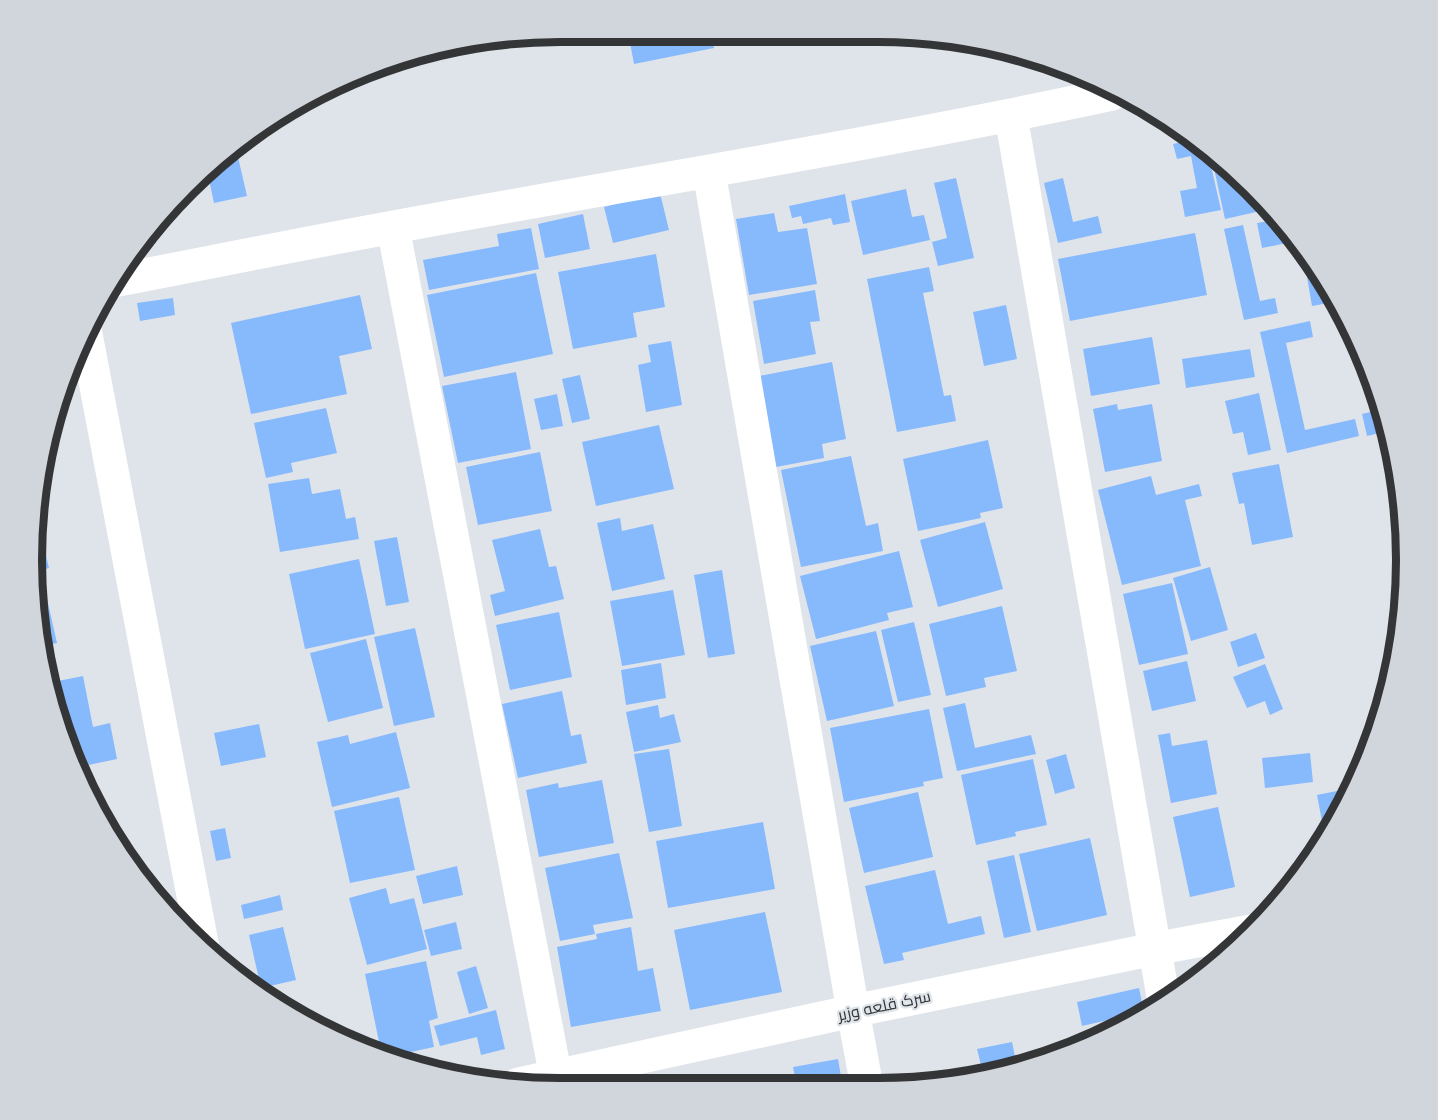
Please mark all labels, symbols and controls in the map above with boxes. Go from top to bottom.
street label: سرک قلعه وزیر [835,986,932,1025]

